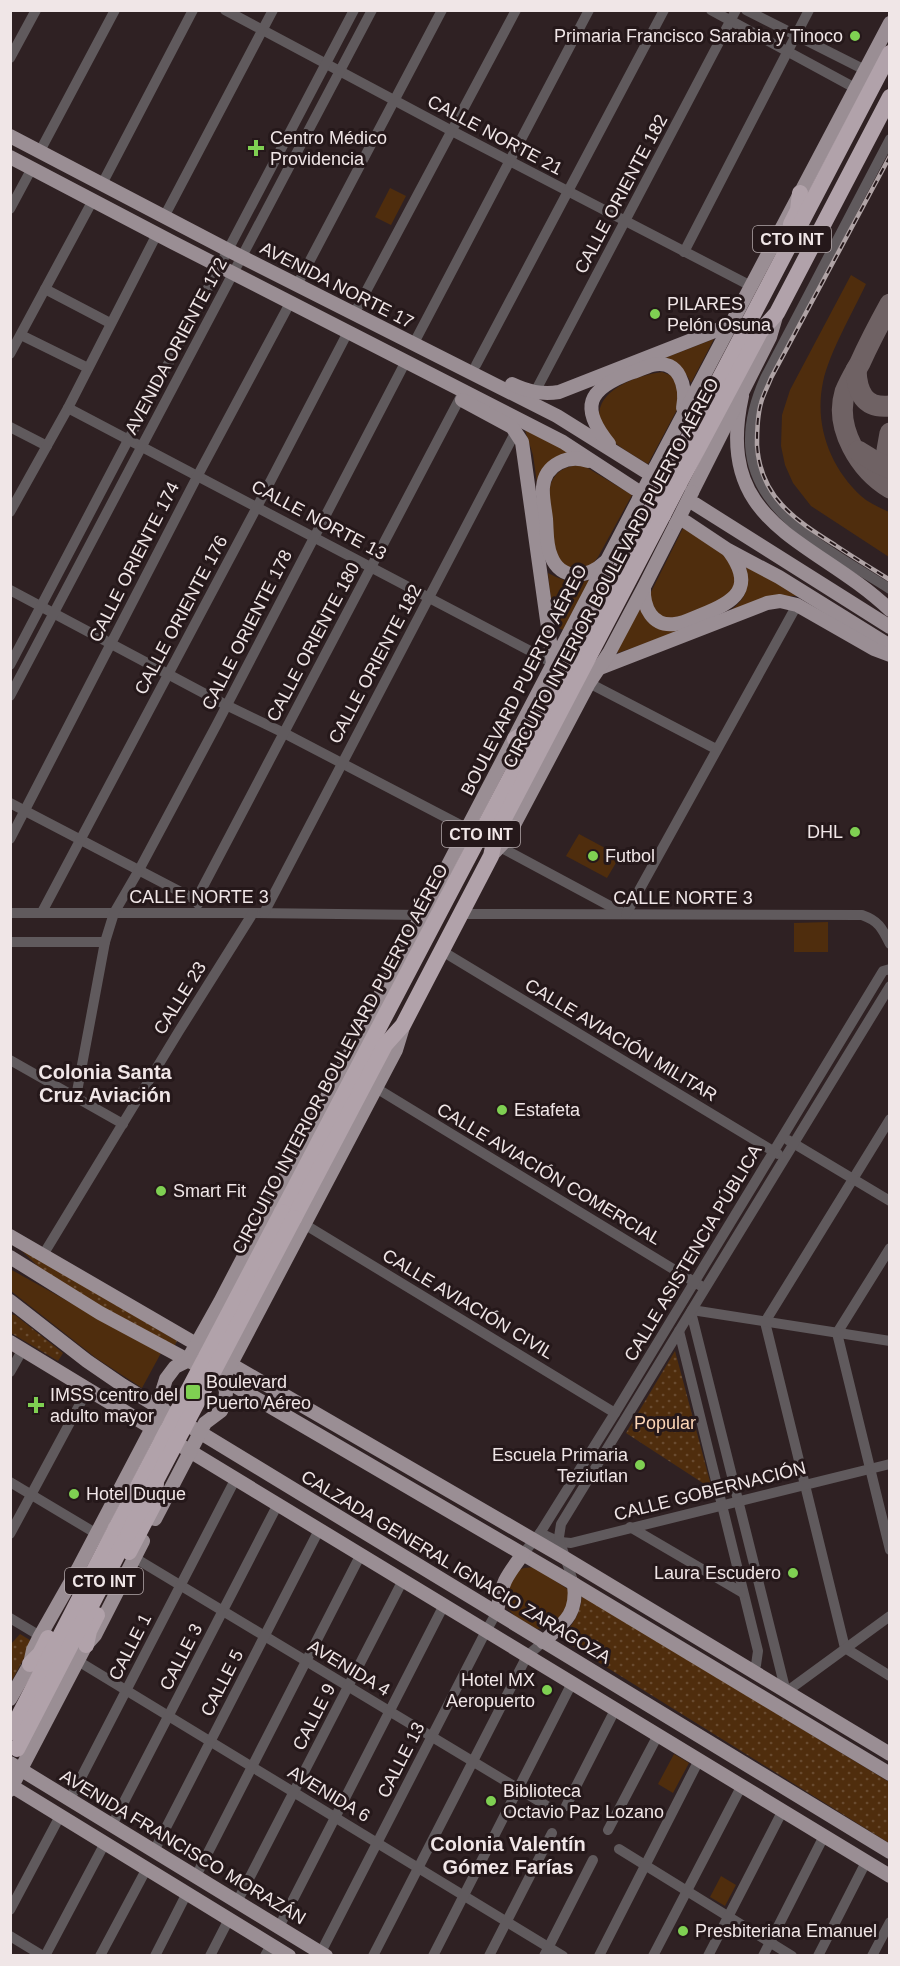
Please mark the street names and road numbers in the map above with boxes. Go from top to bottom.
street label: CALLE NORTE 21 [424,91,566,179]
street label: CALLE ORIENTE 182 [571,111,671,277]
road number: CTO INT [753,226,831,252]
street label: AVENIDA NORTE 17 [257,238,417,332]
street label: AVENIDA ORIENTE 172 [121,254,231,438]
street label: CIRCUITO INTERIOR BOULEVARD PUERTO AÉREO [498,374,724,772]
street label: CALLE NORTE 13 [248,476,390,564]
street label: CALLE ORIENTE 174 [85,479,183,645]
street label: CALLE ORIENTE 176 [131,532,231,698]
street label: CALLE ORIENTE 178 [198,547,296,713]
street label: CALLE ORIENTE 180 [263,559,363,725]
street label: BOULEVARD PUERTO AÉREO [456,561,592,799]
street label: CALLE ORIENTE 182 [325,581,425,747]
road number: CTO INT [442,821,520,847]
street label: CIRCUITO INTERIOR BOULEVARD PUERTO AÉREO [228,861,452,1257]
street label: CALLE NORTE 3 [129,887,269,907]
street label: CALLE NORTE 3 [613,888,753,908]
street label: CALLE 23 [150,958,210,1038]
street label: CALLE AVIACIÓN MILITAR [521,974,721,1105]
street label: CALLE AVIACIÓN COMERCIAL [433,1098,665,1249]
street label: CALLE ASISTENCIA PÚBLICA [619,1141,766,1365]
street label: CALLE AVIACIÓN CIVIL [379,1244,558,1363]
street label: CALLE GOBERNACIÓN [612,1456,808,1525]
street label: CALZADA GENERAL IGNACIO ZARAGOZA [298,1466,614,1668]
road number: CTO INT [65,1568,143,1594]
street label: CALLE 1 [105,1610,155,1684]
street label: CALLE 3 [156,1620,206,1694]
street label: AVENIDA 4 [305,1636,393,1700]
street label: CALLE 5 [197,1646,247,1720]
street label: CALLE 9 [289,1680,339,1754]
street label: CALLE 13 [373,1719,429,1801]
street label: AVENIDA 6 [285,1762,373,1826]
street label: AVENIDA FRANCISCO MORAZÁN [57,1766,309,1928]

